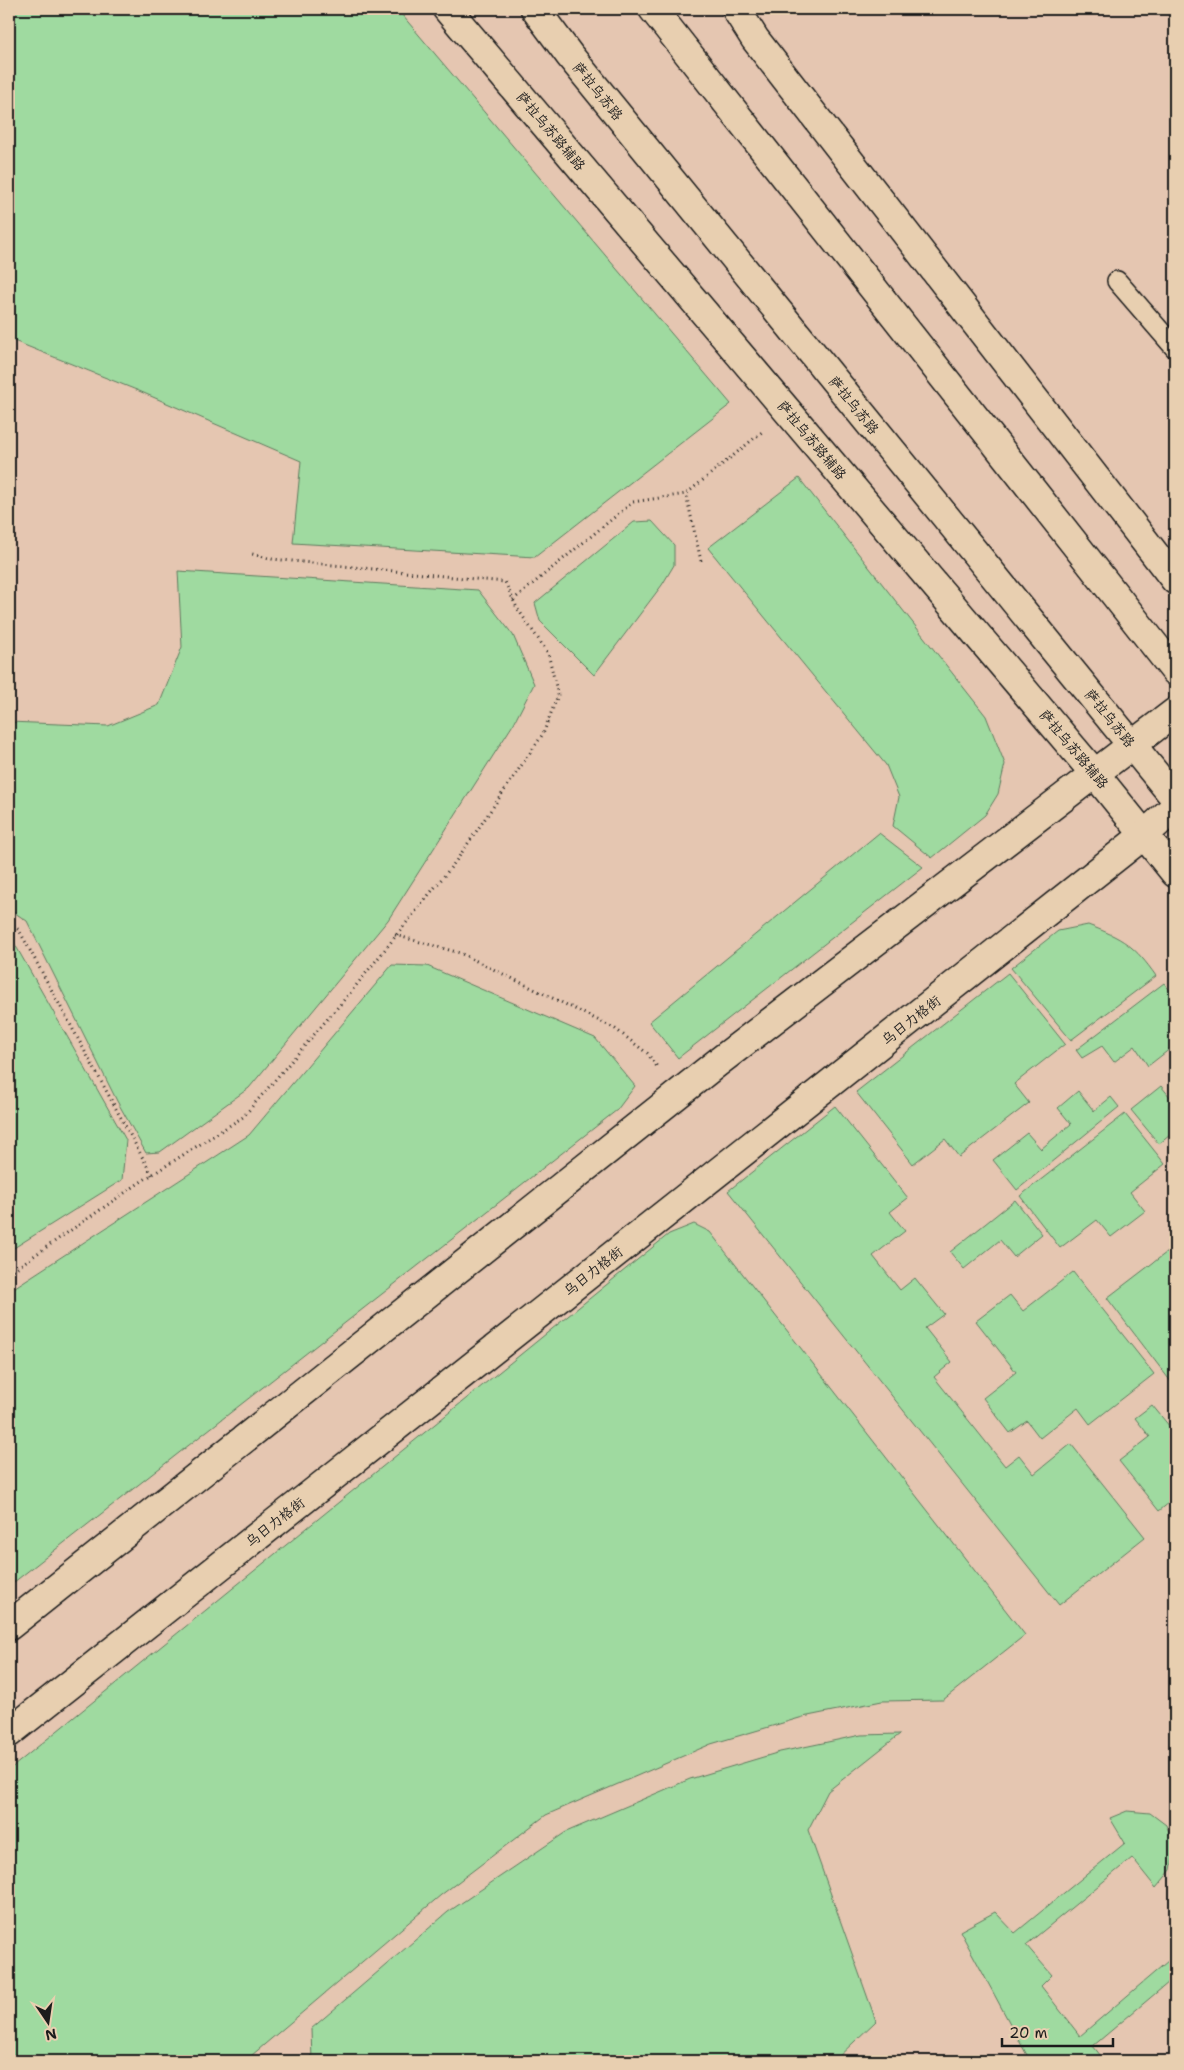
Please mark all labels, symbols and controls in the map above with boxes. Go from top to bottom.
street label: 萨拉乌苏路 [569,58,627,124]
street label: 萨拉乌苏路辅路 [513,88,589,174]
street label: 萨拉乌苏路 [825,372,883,438]
street label: 萨拉乌苏路辅路 [774,397,850,483]
street label: 萨拉乌苏路 [1081,685,1139,751]
street label: 萨拉乌苏路辅路 [1036,706,1112,792]
street label: 乌日力格街 [878,991,944,1049]
street label: 乌日力格街 [560,1242,626,1300]
street label: 乌日力格街 [242,1493,308,1551]
north arrow [22,1998,72,2048]
scale bar [1002,2015,1113,2047]
text: 20 m [1009,2023,1048,2043]
text: N [43,2025,58,2045]

